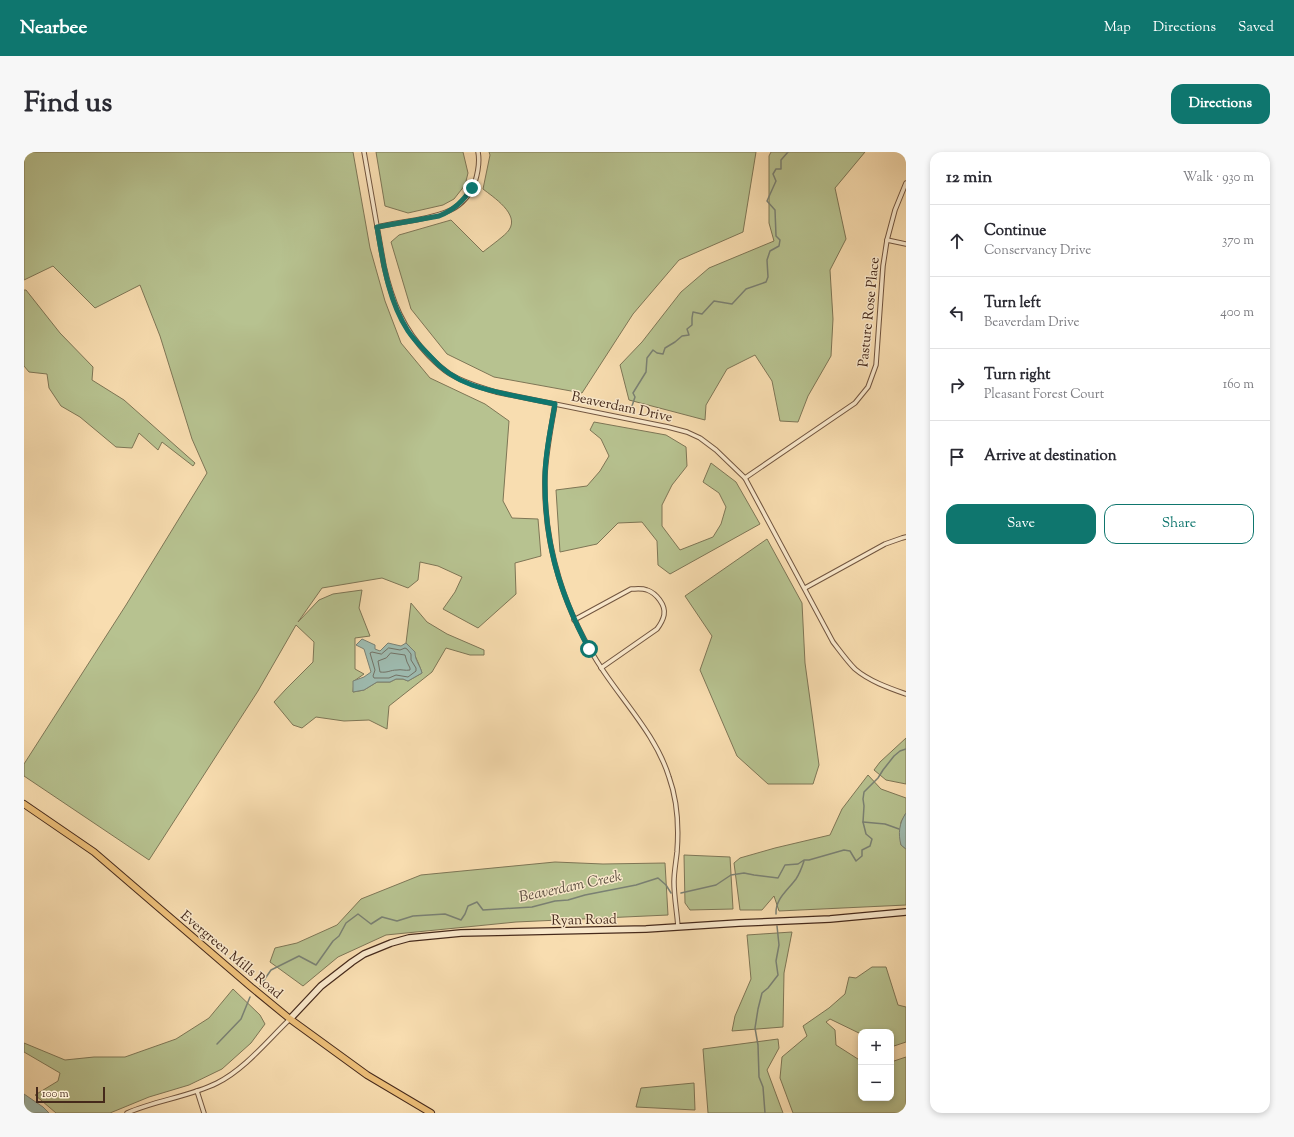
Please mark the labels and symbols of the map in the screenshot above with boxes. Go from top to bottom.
route end [463,179,481,197]
street label: Pasture Rose Place [854,256,886,368]
street label: Beaverdam Drive [569,387,674,428]
route start [580,640,598,658]
water label: Beaverdam Creek [517,866,624,909]
street label: Evergreen Mills Road [175,907,286,1004]
street label: Ryan Road [551,910,617,932]
scale bar [36,1085,105,1104]

